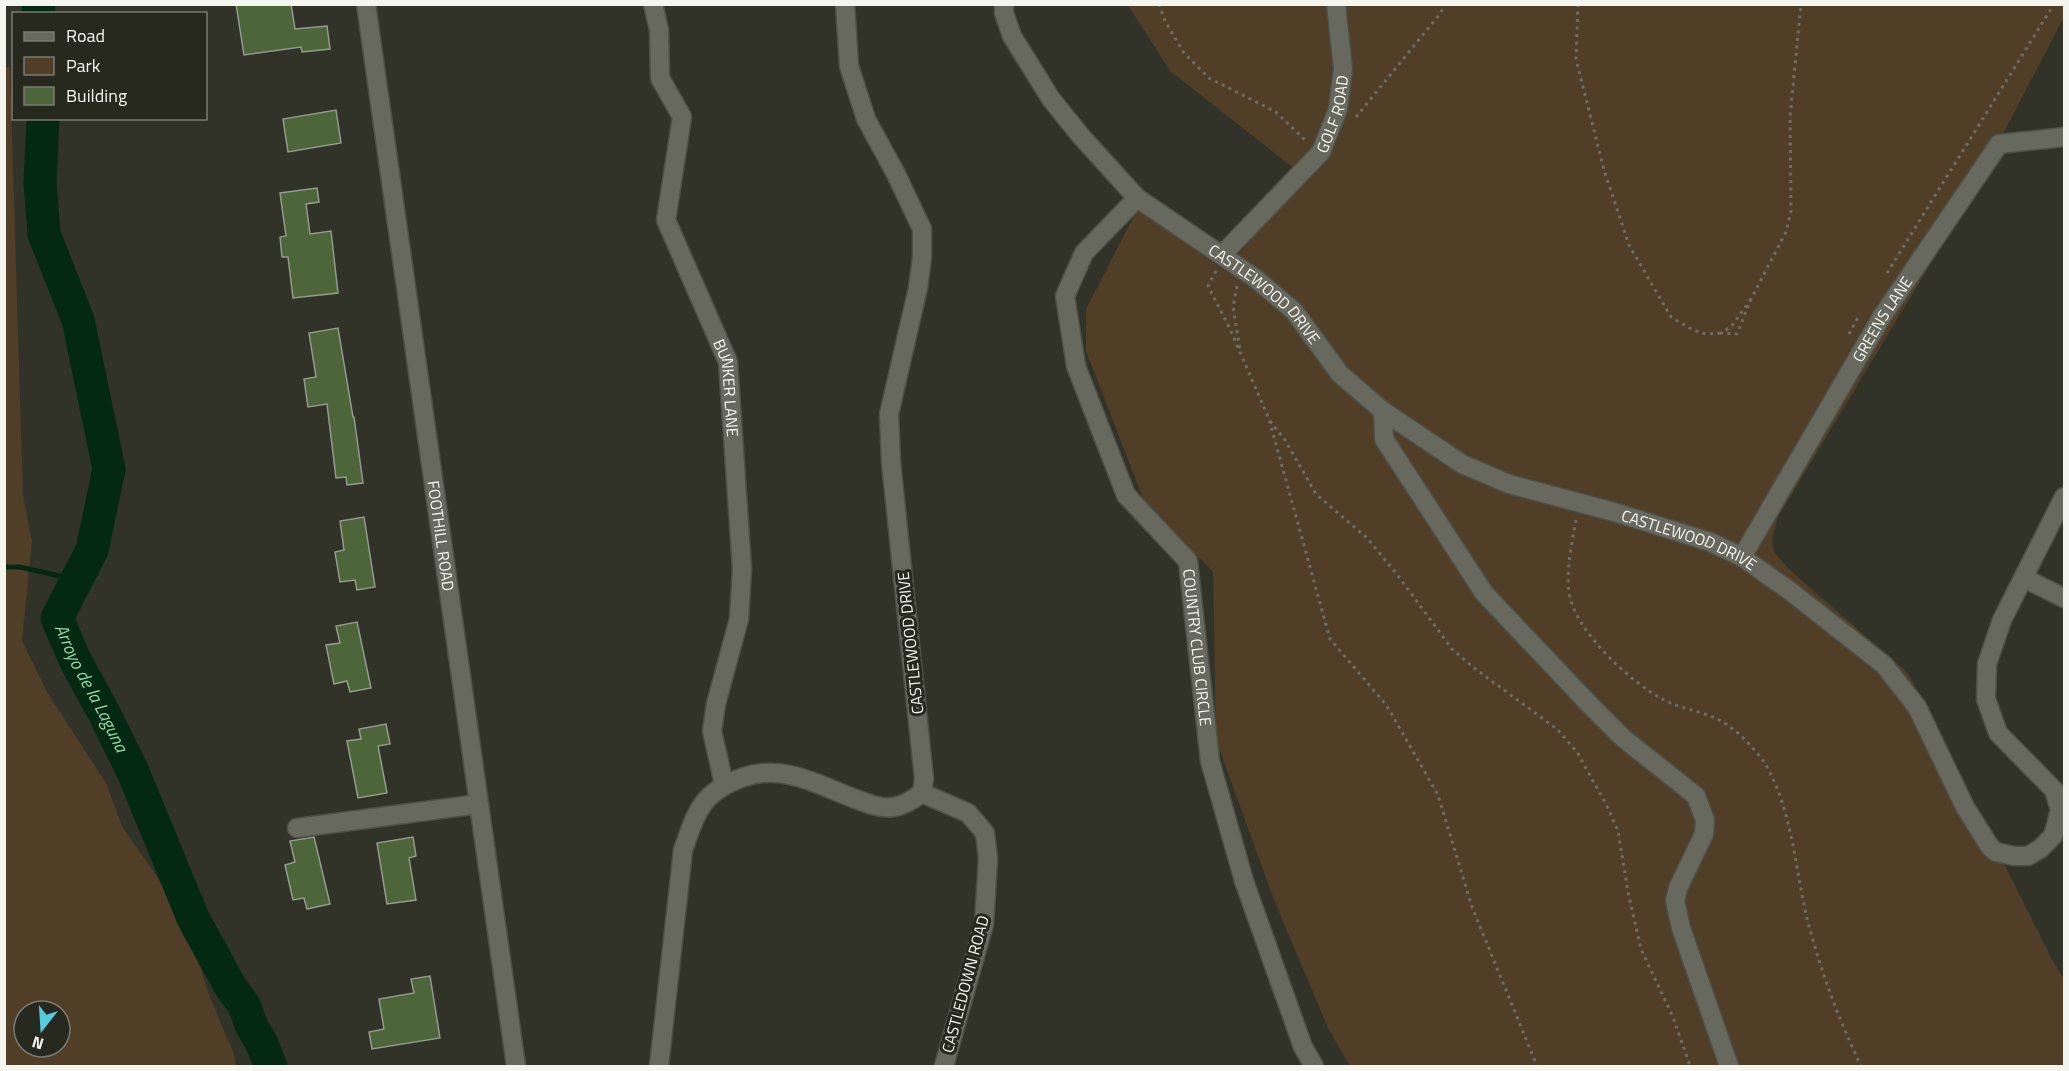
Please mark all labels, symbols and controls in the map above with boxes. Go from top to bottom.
legend [12,12,207,120]
text: Road [66,22,105,49]
text: Park [66,52,101,79]
street label: GOLF ROAD [1310,74,1354,156]
text: Building [66,82,127,109]
street label: CASTLEWOOD DRIVE [1204,238,1326,349]
street label: GREENS LANE [1846,271,1918,367]
street label: BUNKER LANE [707,335,745,438]
street label: FOOTHILL ROAD [421,479,461,592]
street label: CASTLEWOOD DRIVE [1619,503,1762,576]
street label: COUNTRY CLUB CIRCLE [1177,567,1218,727]
street label: CASTLEWOOD DRIVE [891,570,929,715]
water label: Arroyo de la Laguna [48,619,136,757]
street label: CASTLEDOWN ROAD [935,913,995,1055]
north arrow [12,999,72,1059]
text: N [29,1030,46,1056]

